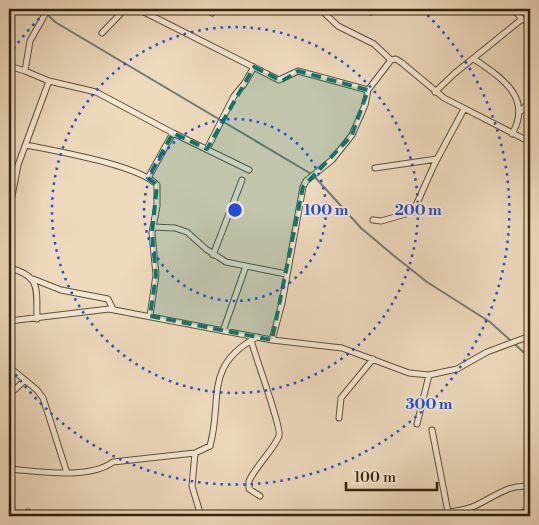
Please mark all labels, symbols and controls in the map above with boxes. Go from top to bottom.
centre of rings [226,201,244,219]
text: 100 m [304,201,349,220]
text: 200 m [394,201,442,220]
text: 300 m [406,395,453,414]
scale bar [346,460,438,492]
text: 100 m [354,468,396,487]

